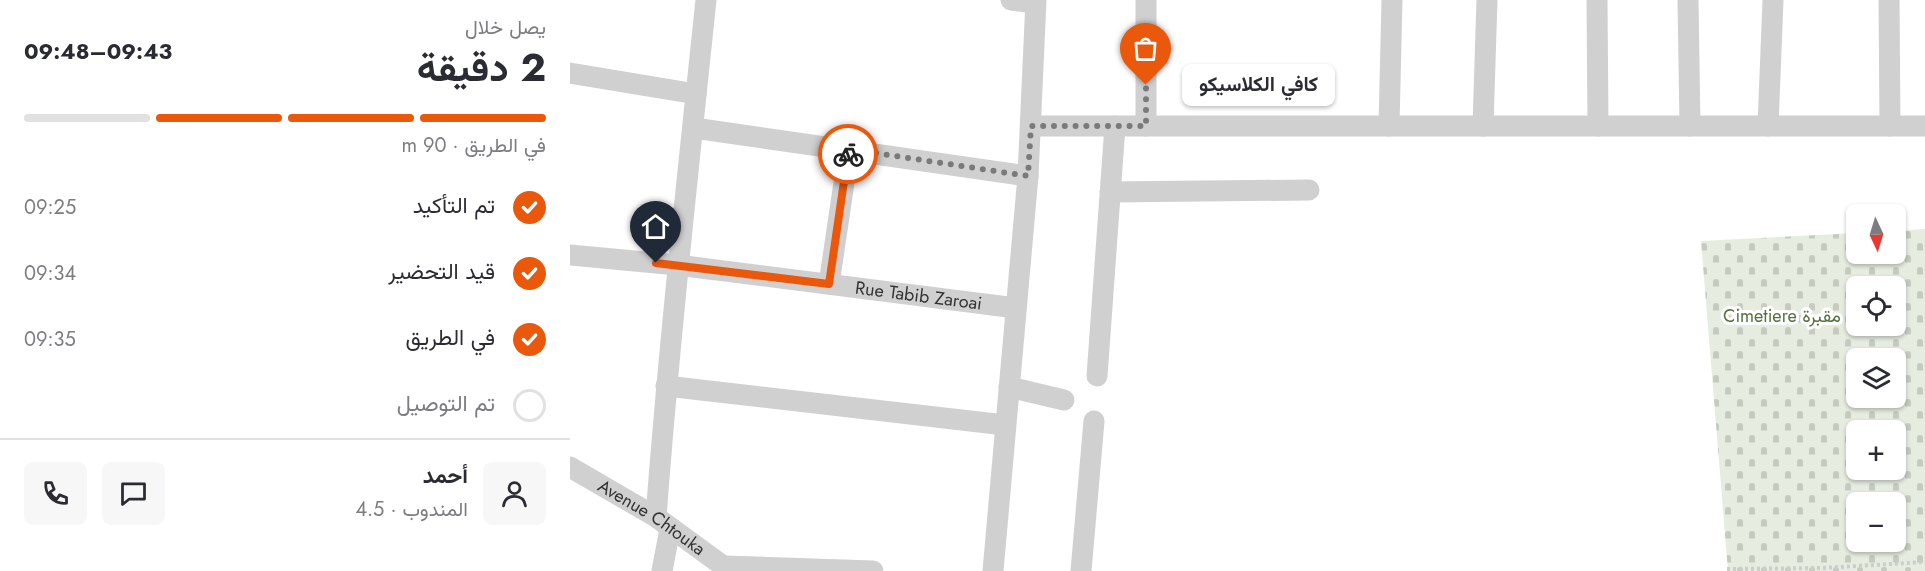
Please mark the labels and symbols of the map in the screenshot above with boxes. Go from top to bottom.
pin [1120,23,1171,85]
callout: كافي الكلاسيكو [1182,64,1335,106]
courier [818,124,878,184]
pin [630,201,681,263]
north arrow [1846,204,1906,264]
street label: Rue Tabib Zaroai [854,275,984,317]
park label: Cimetiere مقبرة [1723,303,1841,329]
street label: Avenue Chtouka [593,473,711,562]

